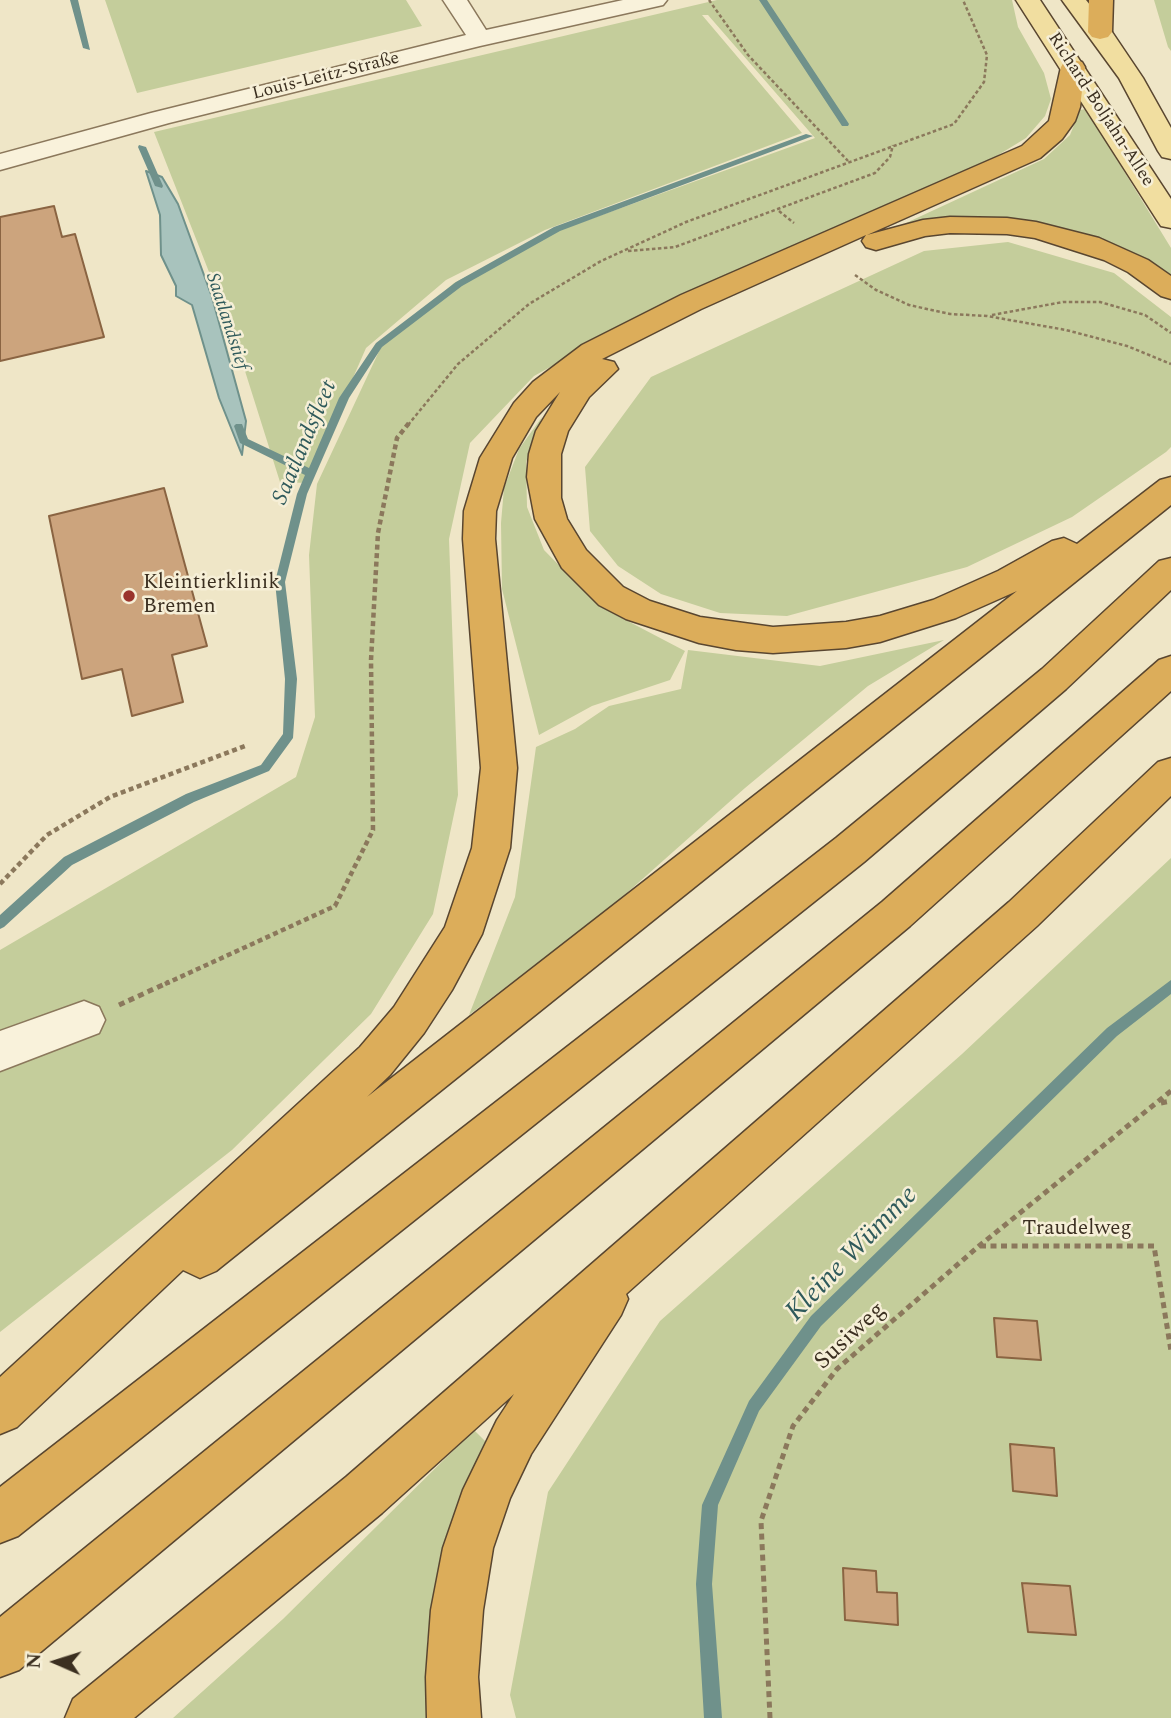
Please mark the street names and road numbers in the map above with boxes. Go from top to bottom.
street label: Richard-Boljahn-Allee [1042,29,1158,191]
street label: Louis-Leitz-Straße [250,48,402,106]
street label: Traudelweg [1022,1217,1132,1243]
street label: Susiweg [809,1297,893,1377]

